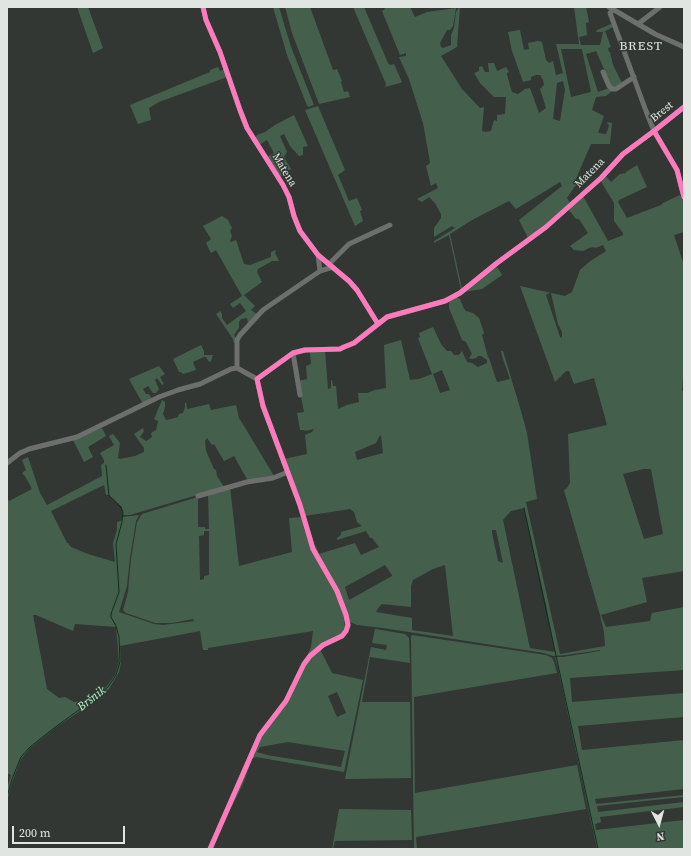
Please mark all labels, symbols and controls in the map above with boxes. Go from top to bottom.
district label: BREST [619,39,663,55]
street label: Brest [648,99,676,125]
street label: Matena [269,151,299,189]
street label: Matena [572,155,608,191]
water label: Bršnik [75,683,109,715]
north arrow [639,804,679,844]
scale bar [14,818,127,844]
text: 200 m [19,825,51,841]
text: N [656,829,665,844]

